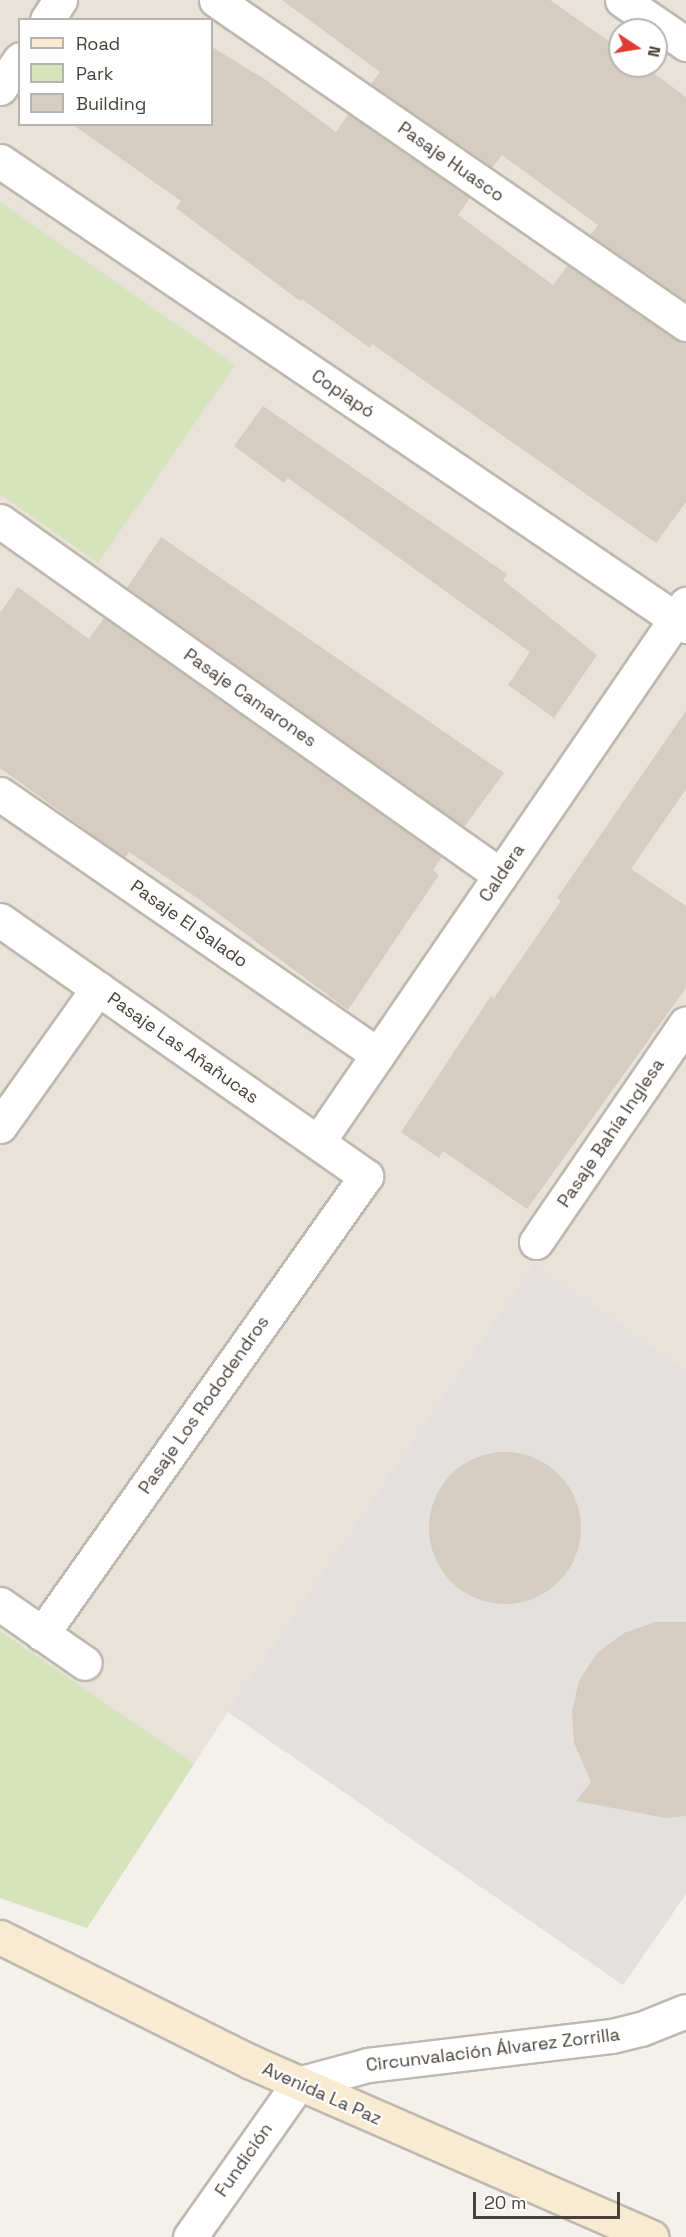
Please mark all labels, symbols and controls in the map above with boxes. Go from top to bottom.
legend [18,18,213,126]
north arrow [608,18,668,78]
text: Road [76,32,120,55]
text: N [643,44,666,59]
text: Park [76,62,113,85]
text: Building [76,92,146,115]
street label: Pasaje Huasco [394,117,508,207]
street label: Copiapó [307,365,379,423]
street label: Pasaje Camarones [180,644,320,752]
street label: Caldera [475,840,529,906]
street label: Pasaje El Salado [126,876,252,972]
street label: Pasaje Las Añañucas [103,988,263,1108]
street label: Pasaje Bahía Inglesa [553,1054,669,1212]
street label: Pasaje Los Rododendros [134,1312,274,1498]
street label: Circunvalación Álvarez Zorrilla [365,2024,621,2076]
street label: Avenida La Paz [259,2058,385,2130]
street label: Fundición [211,2119,277,2201]
scale bar [476,2180,623,2218]
text: 20 m [484,2191,527,2214]

